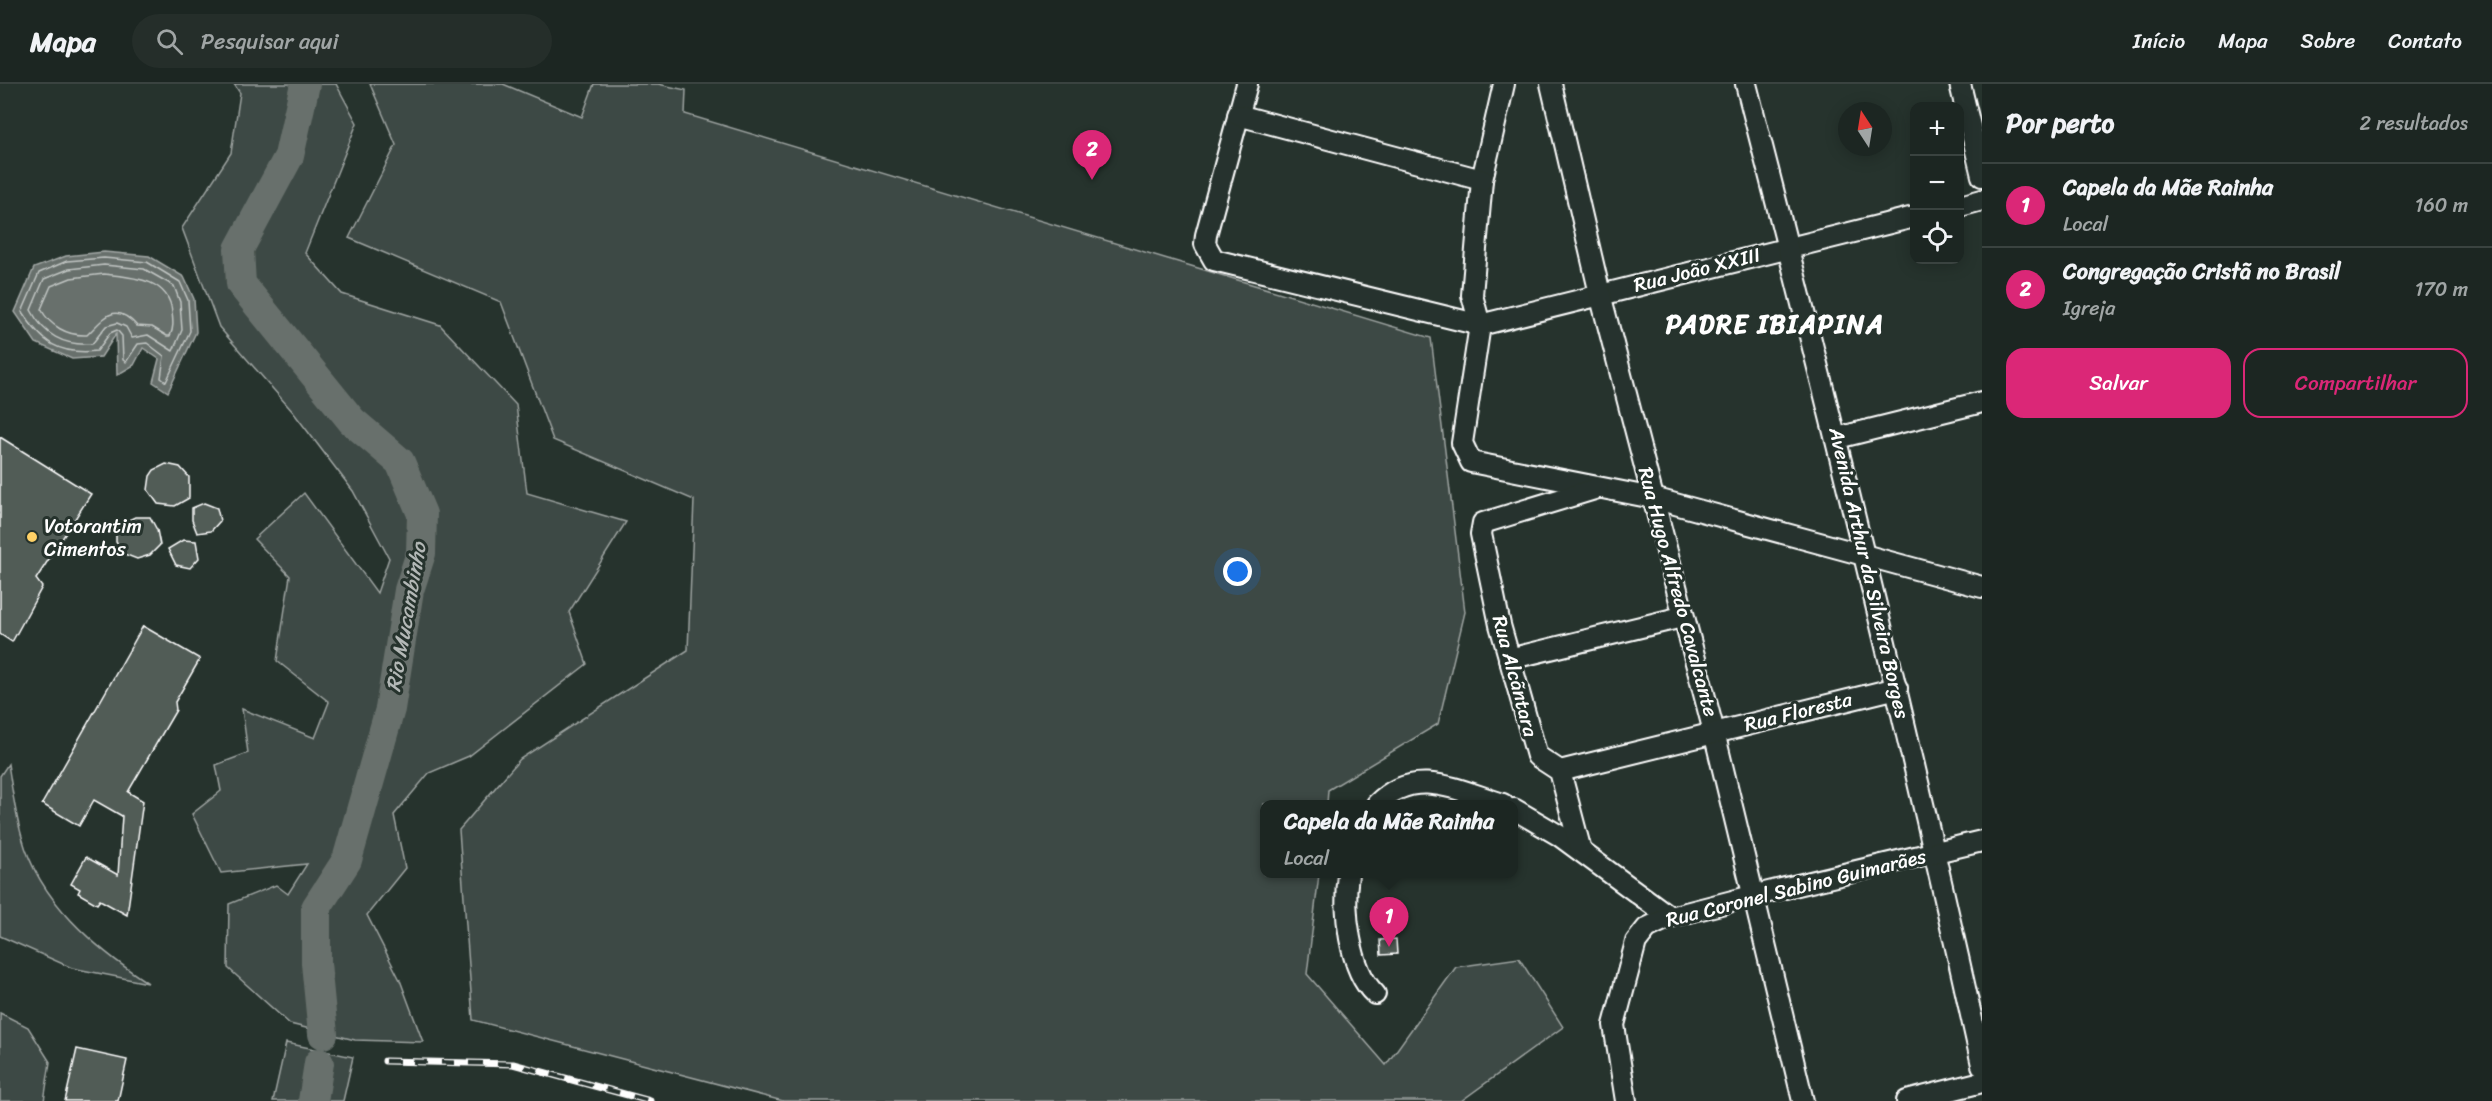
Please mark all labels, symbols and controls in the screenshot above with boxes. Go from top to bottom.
search box [132,14,552,68]
text: Mapa [30,17,96,66]
text: Pesquisar aqui [201,22,339,61]
text: Início [2133,22,2185,60]
text: Mapa [2218,22,2268,60]
text: Sobre [2301,22,2355,60]
text: Contato [2388,22,2462,60]
icon: search [153,25,186,58]
text: Por perto [2006,100,2114,146]
north arrow [1838,102,1892,156]
map controls [1910,102,1964,264]
button: + [1910,102,1964,156]
text: 2 resultados [2359,106,2468,141]
pin: 2 [1072,130,1112,180]
button: − [1910,156,1964,210]
text: Capela da Mãe Rainha [2063,168,2273,207]
text: 1 [2021,188,2030,223]
text: 160 m [2415,188,2468,223]
text: Local [2063,207,2108,242]
button: locate [1910,210,1964,264]
street label: Rua João XXIII [1630,237,1764,303]
text: Congregação Cristã no Brasil [2063,252,2341,291]
text: 2 [2020,272,2031,307]
text: 170 m [2415,272,2468,307]
text: Igreja [2063,291,2115,326]
district label: PADRE IBIAPINA [1665,301,1885,347]
button: Salvar [2006,348,2231,418]
button: Compartilhar [2243,348,2468,418]
street label: Avenida Arthur da Silveira Borges [1818,423,1920,723]
street label: Rua Hugo Alfredo Cavalcante [1628,463,1728,721]
place label: Votorantim Cimentos [44,509,142,567]
marker: Votorantim Cimentos [25,530,39,544]
water label: Rio Mucambinho [374,538,438,695]
your location [1223,557,1252,586]
street label: Rua Alcãntara [1482,611,1548,742]
street label: Rua Floresta [1740,681,1857,742]
popup [1260,800,1518,878]
text: Capela da Mãe Rainha [1284,802,1494,841]
street label: Rua Coronel Sabino Guimarães [1662,839,1931,937]
text: Local [1284,841,1329,876]
pin: 1 [1370,898,1408,947]

